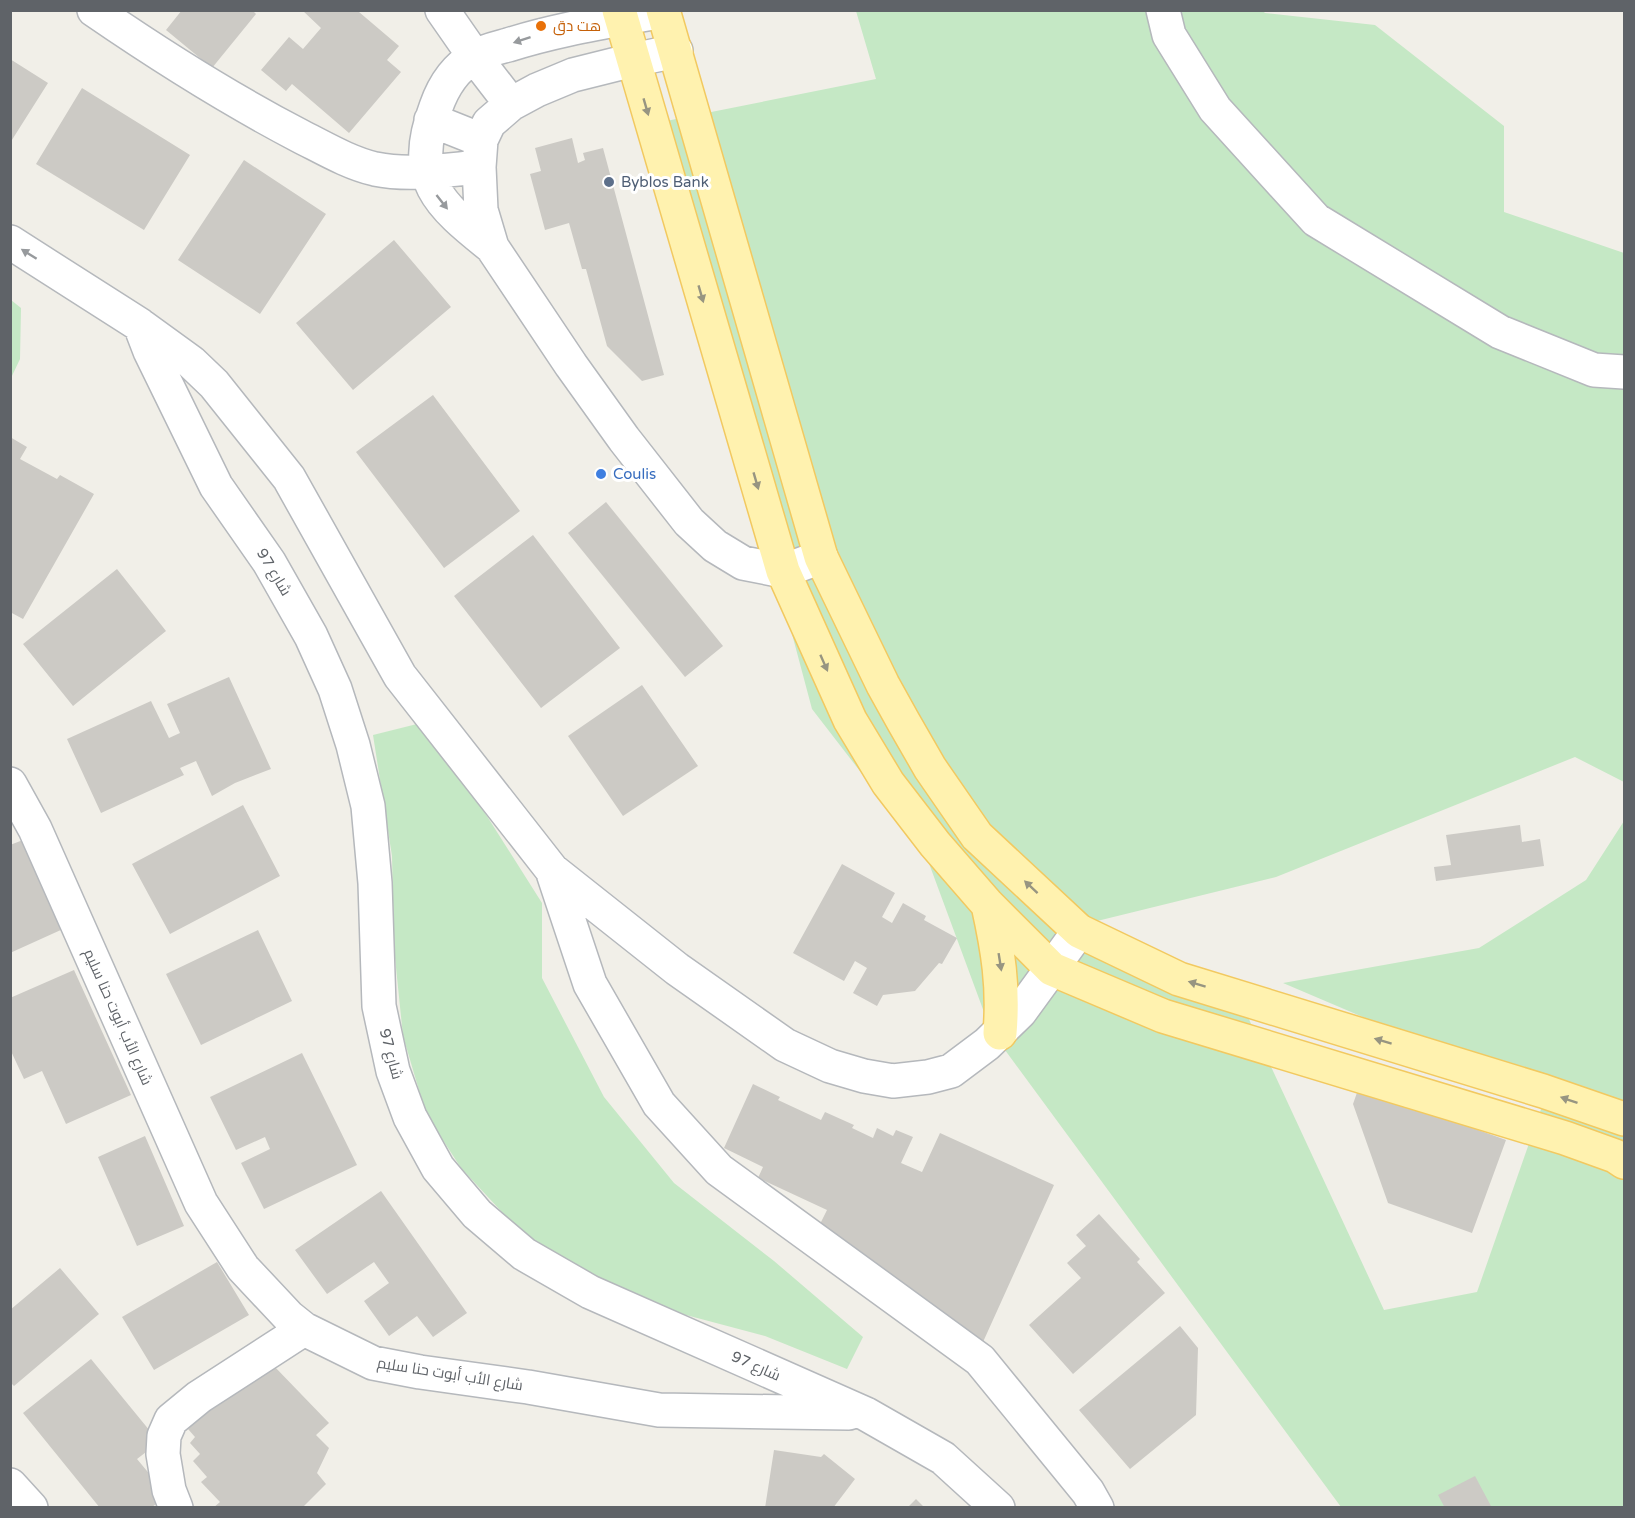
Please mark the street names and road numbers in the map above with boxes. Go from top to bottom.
street label: شارع 97 [251,545,295,600]
street label: شارع الأب أبوت حنا سليم [78,946,157,1089]
street label: شارع 97 [374,1027,406,1082]
street label: شارع 97 [728,1347,783,1387]
street label: شارع الأب أبوت حنا سليم [376,1353,524,1396]

